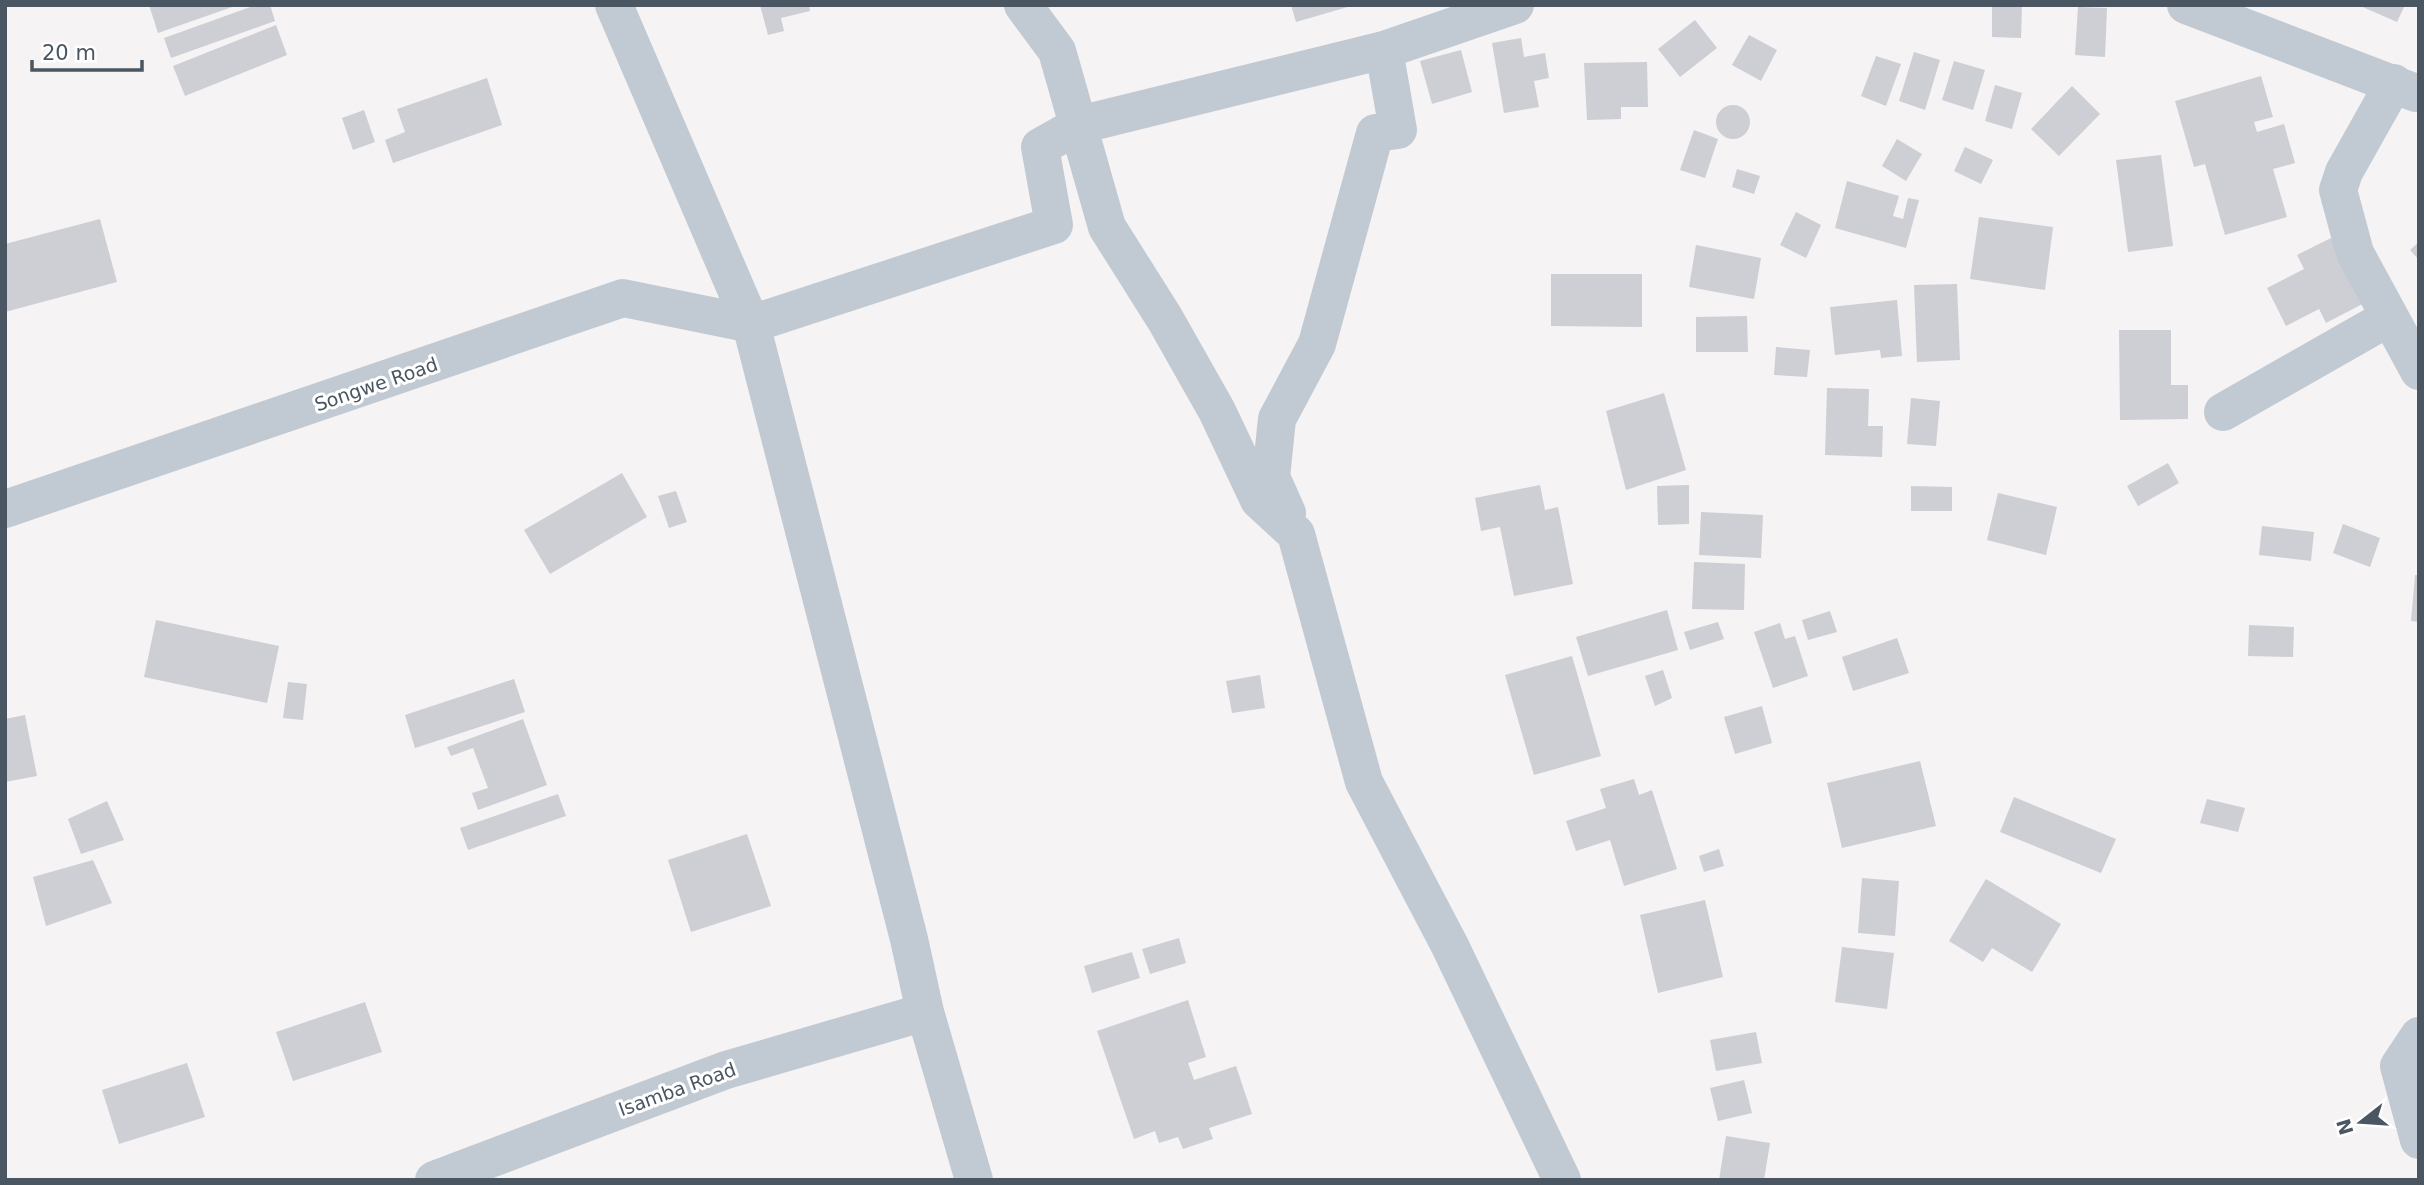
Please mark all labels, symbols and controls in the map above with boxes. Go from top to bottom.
scale bar [32,28,142,72]
text: 20 m [42,41,96,65]
street label: Songwe Road [312,353,440,415]
street label: Isamba Road [615,1058,739,1120]
north arrow [2326,1087,2396,1157]
text: N [2332,1116,2358,1138]

